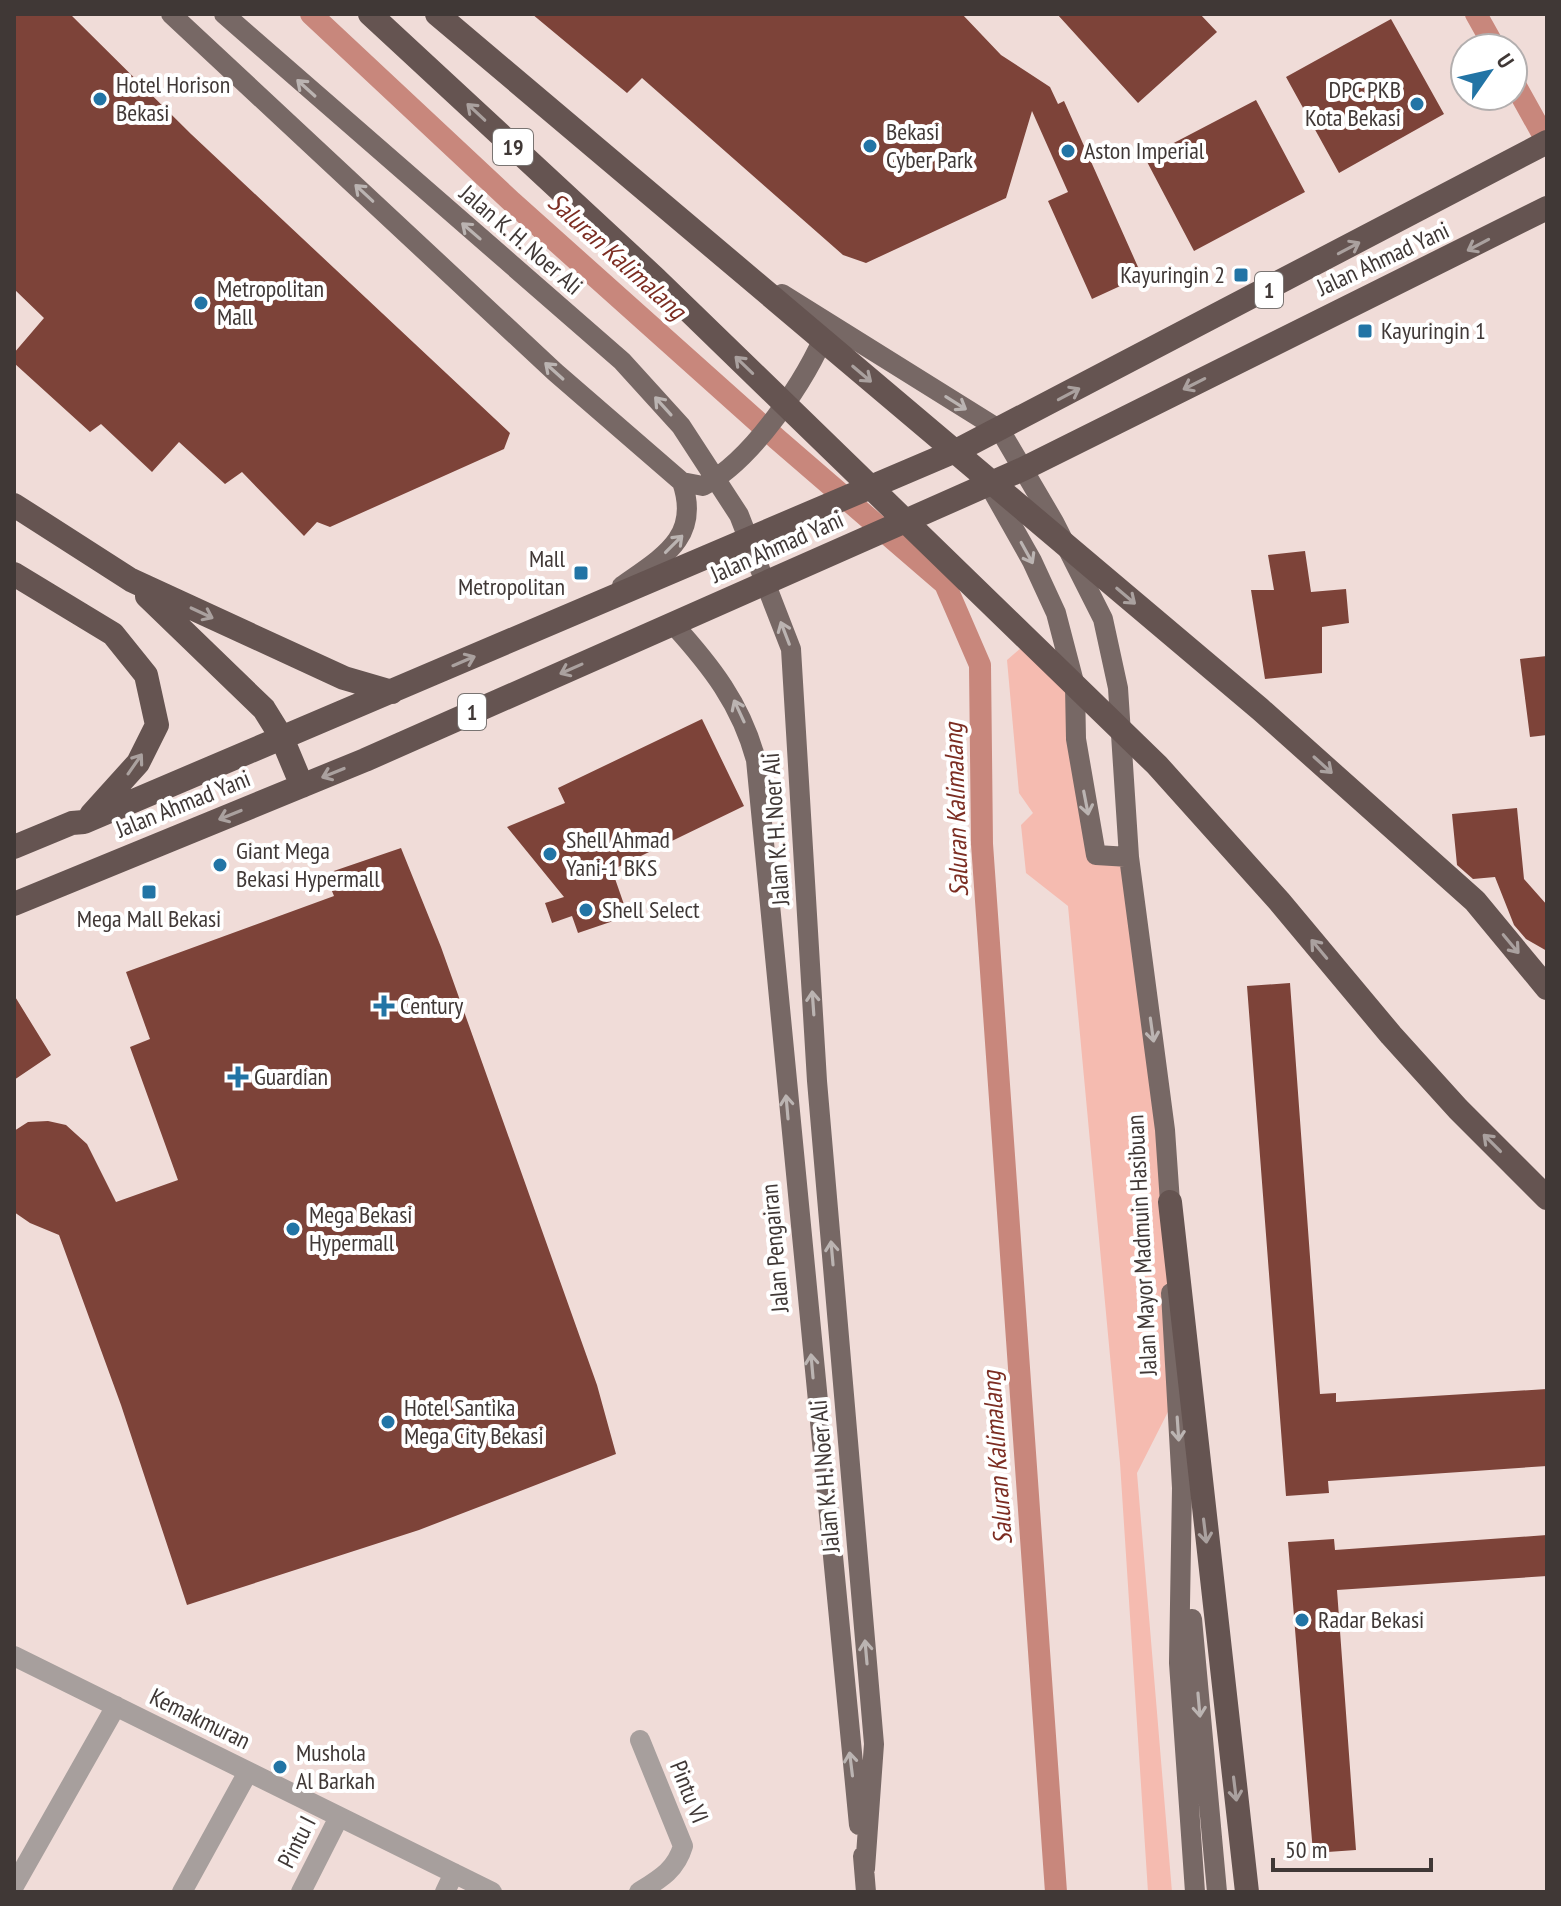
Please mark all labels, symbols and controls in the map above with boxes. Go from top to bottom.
north arrow [1449,32,1529,112]
text: U [1491,48,1520,73]
place label: Hotel Horison Bekasi [116,69,230,128]
place label: DPC PKB Kota Bekasi [1305,74,1401,133]
one-way arrow [297,79,317,97]
marker: Hotel Horison Bekasi [91,90,109,108]
marker: DPC PKB Kota Bekasi [1408,95,1426,113]
one-way arrow [466,103,486,121]
place label: Bekasi Cyber Park [886,116,973,175]
road number: 19 [493,129,533,165]
place label: Aston Imperial [1084,135,1205,166]
marker: Bekasi Cyber Park [861,137,879,155]
marker: Aston Imperial [1059,142,1077,160]
street label: Jalan K. H. Noer Ali [453,177,589,301]
one-way arrow [354,184,374,203]
water label: Saluran Kalimalang [542,185,694,327]
street label: Jalan Ahmad Yani [1311,214,1454,303]
one-way arrow [461,222,482,240]
one-way arrow [1467,237,1491,253]
one-way arrow [1337,240,1360,256]
place label: Kayuringin 2 [1120,259,1225,290]
marker: Kayuringin 2 [1232,266,1250,284]
road number: 1 [1255,272,1283,308]
place label: Metropolitan Mall [217,273,324,332]
marker: Metropolitan Mall [192,294,210,312]
place label: Kayuringin 1 [1381,315,1486,346]
marker: Kayuringin 1 [1356,322,1374,340]
one-way arrow [734,355,754,374]
one-way arrow [544,362,564,380]
one-way arrow [851,365,872,383]
one-way arrow [1183,377,1206,392]
one-way arrow [1056,386,1080,401]
one-way arrow [944,395,967,411]
one-way arrow [653,396,672,416]
street label: Jalan Ahmad Yani [705,503,848,590]
one-way arrow [664,535,683,554]
one-way arrow [1020,540,1036,564]
place label: Mall Metropolitan [458,543,565,602]
marker: Mall Metropolitan [572,564,590,582]
one-way arrow [1115,587,1135,605]
one-way arrow [189,606,213,621]
one-way arrow [777,621,791,646]
one-way arrow [451,653,476,668]
one-way arrow [559,662,583,677]
road number: 1 [458,694,486,730]
one-way arrow [731,700,746,724]
water label: Saluran Kalimalang [936,721,975,898]
street label: Jalan K. H. Noer Ali [755,752,796,907]
one-way arrow [127,753,143,775]
one-way arrow [1313,755,1333,773]
street label: Jalan Ahmad Yani [110,762,255,845]
one-way arrow [321,767,346,781]
one-way arrow [1079,790,1094,815]
one-way arrow [218,809,243,824]
place label: Shell Ahmad Yani-1 BKS [566,824,670,883]
place label: Giant Mega Bekasi Hypermall [236,835,380,894]
marker: Shell Ahmad Yani-1 BKS [541,845,559,863]
marker: Giant Mega Bekasi Hypermall [211,856,229,874]
marker: Mega Mall Bekasi [140,883,158,901]
place label: Shell Select [602,894,700,925]
marker: Shell Select [577,901,595,919]
place label: Mega Mall Bekasi [77,903,221,934]
one-way arrow [1502,933,1520,954]
one-way arrow [1310,939,1328,959]
place label: Century [400,990,463,1021]
one-way arrow [805,990,820,1017]
marker: Century [375,997,393,1015]
one-way arrow [1145,1017,1160,1042]
place label: Guardian [254,1061,328,1092]
marker: Guardian [229,1068,247,1086]
one-way arrow [780,1094,795,1121]
street label: Jalan Mayor Madmuin Hasibuan [1119,1114,1164,1377]
one-way arrow [1482,1133,1502,1152]
street label: Jalan Pengairan [753,1183,796,1314]
place label: Mega Bekasi Hypermall [309,1199,413,1258]
marker: Mega Bekasi Hypermall [284,1220,302,1238]
one-way arrow [824,1240,839,1267]
one-way arrow [805,1353,820,1380]
water label: Saluran Kalimalang [974,1368,1019,1546]
place label: Hotel Santika Mega City Bekasi [404,1392,544,1451]
street label: Jalan K. H. Noer Ali [802,1399,847,1555]
marker: Hotel Santika Mega City Bekasi [379,1413,397,1431]
one-way arrow [1171,1415,1186,1442]
one-way arrow [1198,1517,1213,1543]
place label: Radar Bekasi [1318,1604,1424,1635]
marker: Radar Bekasi [1293,1611,1311,1629]
one-way arrow [858,1639,873,1665]
street label: Kemakmuran [145,1681,256,1756]
one-way arrow [1192,1691,1207,1718]
place label: Mushola Al Barkah [296,1737,375,1796]
one-way arrow [843,1752,858,1777]
street label: Pintu VI [663,1756,716,1828]
marker: Mushola Al Barkah [271,1758,289,1776]
one-way arrow [1228,1775,1243,1802]
street label: Pintu I [270,1811,323,1873]
scale bar [1273,1822,1431,1872]
text: 50 m [1285,1834,1327,1865]

